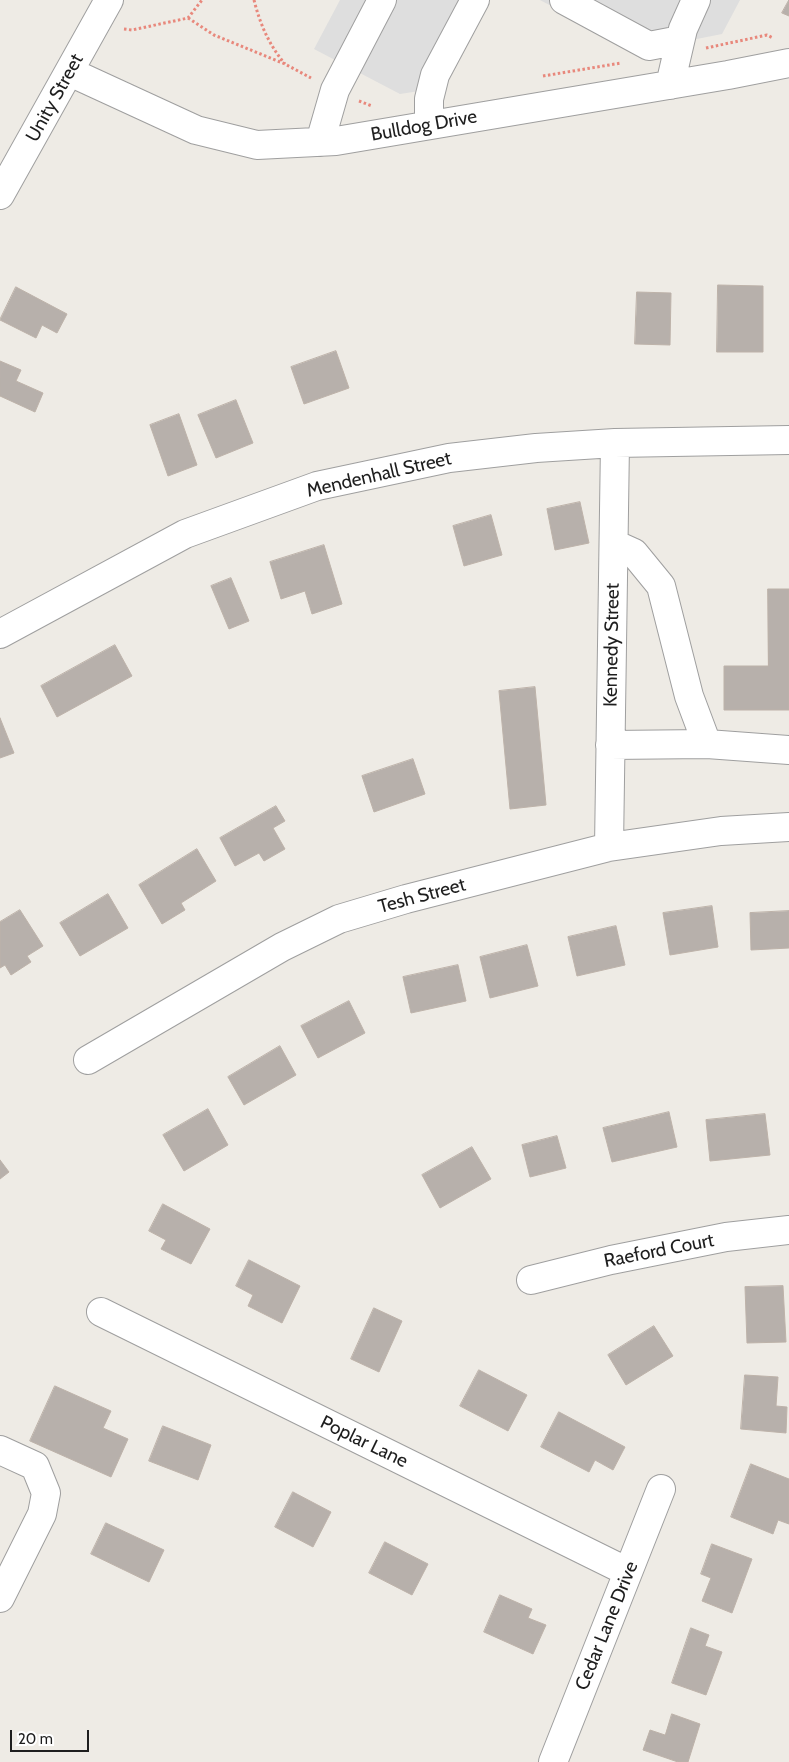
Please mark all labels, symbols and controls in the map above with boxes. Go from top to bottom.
street label: Unity Street [21,50,89,146]
street label: Bulldog Drive [369,105,479,147]
street label: Mendenhall Street [304,447,454,503]
street label: Kennedy Street [600,583,624,707]
street label: Tesh Street [376,873,468,919]
street label: Raeford Court [602,1229,716,1273]
street label: Poplar Lane [317,1411,411,1473]
street label: Cedar Lane Drive [571,1558,643,1694]
scale bar [12,1720,91,1752]
text: 20 m [18,1730,53,1748]

